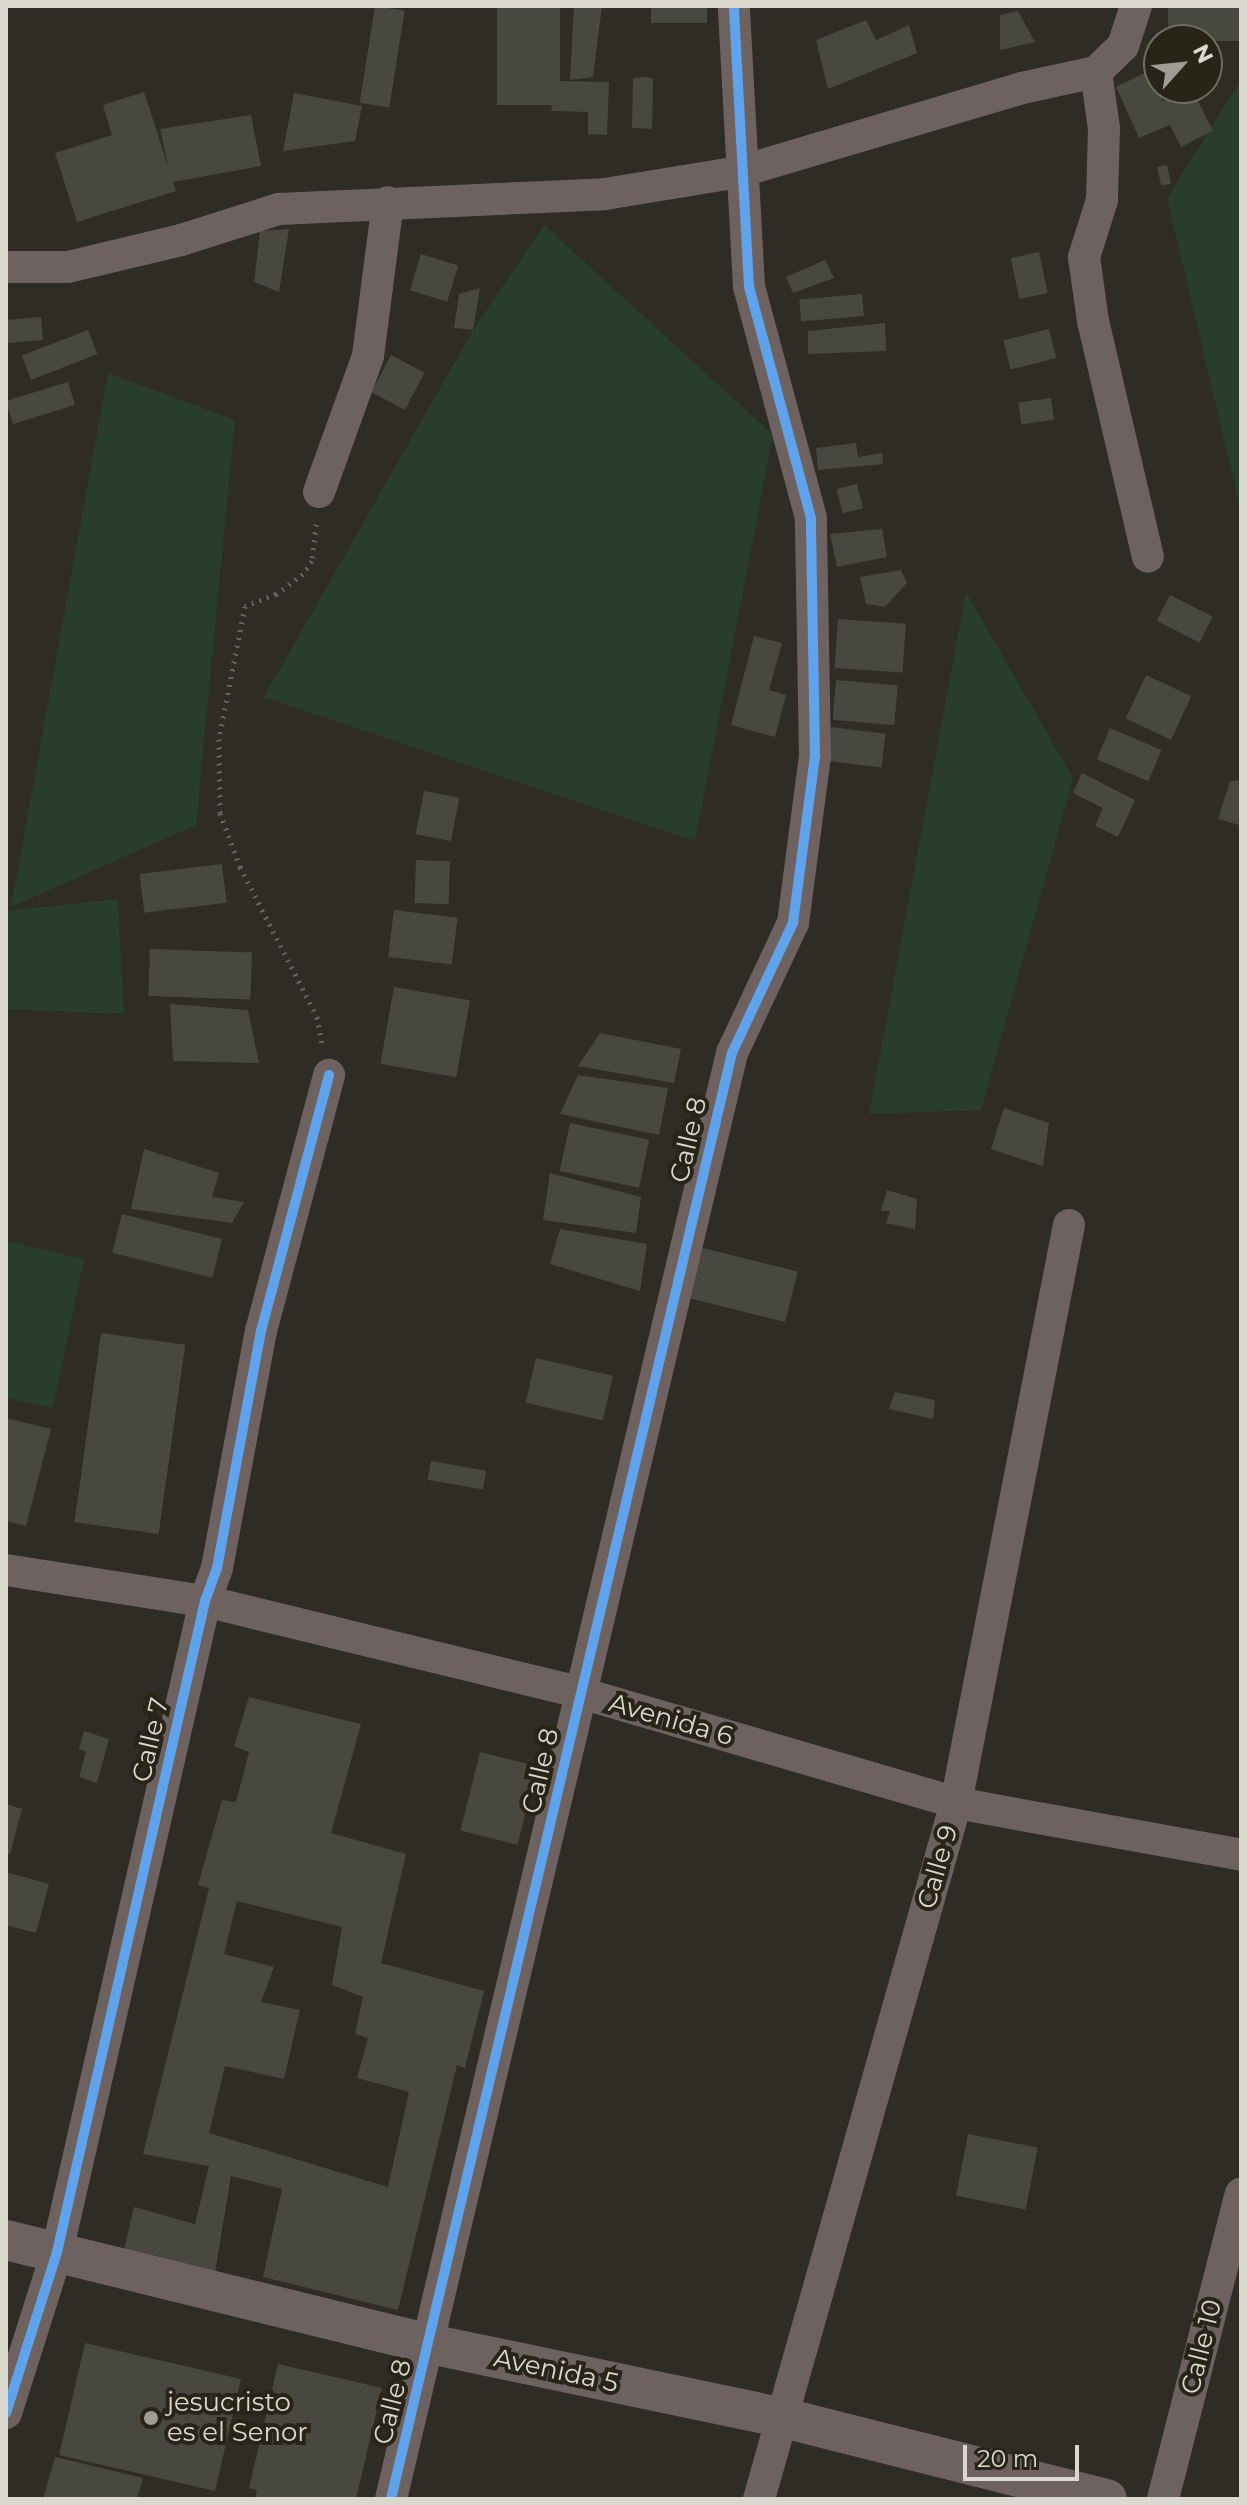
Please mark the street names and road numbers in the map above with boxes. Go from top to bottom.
street label: Calle 8 [664,1094,714,1186]
street label: Avenida 6 [605,1687,737,1753]
street label: Calle 7 [126,1695,176,1785]
street label: Calle 8 [516,1725,566,1817]
street label: Calle 9 [911,1821,965,1913]
street label: Calle 10 [1175,2296,1229,2398]
street label: Avenida 5 [491,2343,621,2399]
street label: Calle 8 [367,2356,419,2448]

